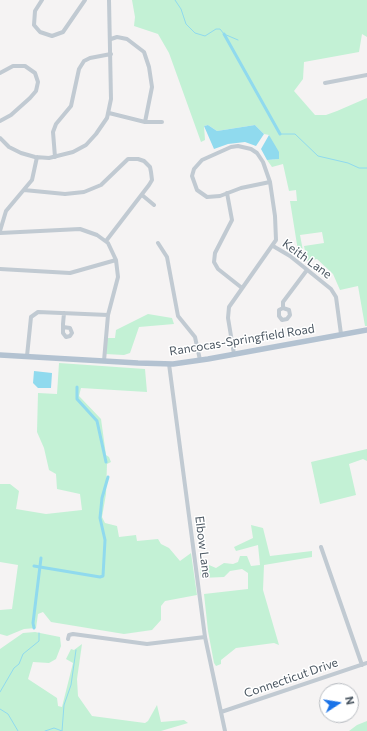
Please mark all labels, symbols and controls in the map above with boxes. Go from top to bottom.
street label: Keith Lane [280,236,334,282]
street label: Rancocas-Springfield Road [168,321,316,359]
street label: Elbow Lane [192,515,214,579]
street label: Connecticut Drive [242,655,340,701]
north arrow [319,683,359,723]
text: N [343,695,357,706]

